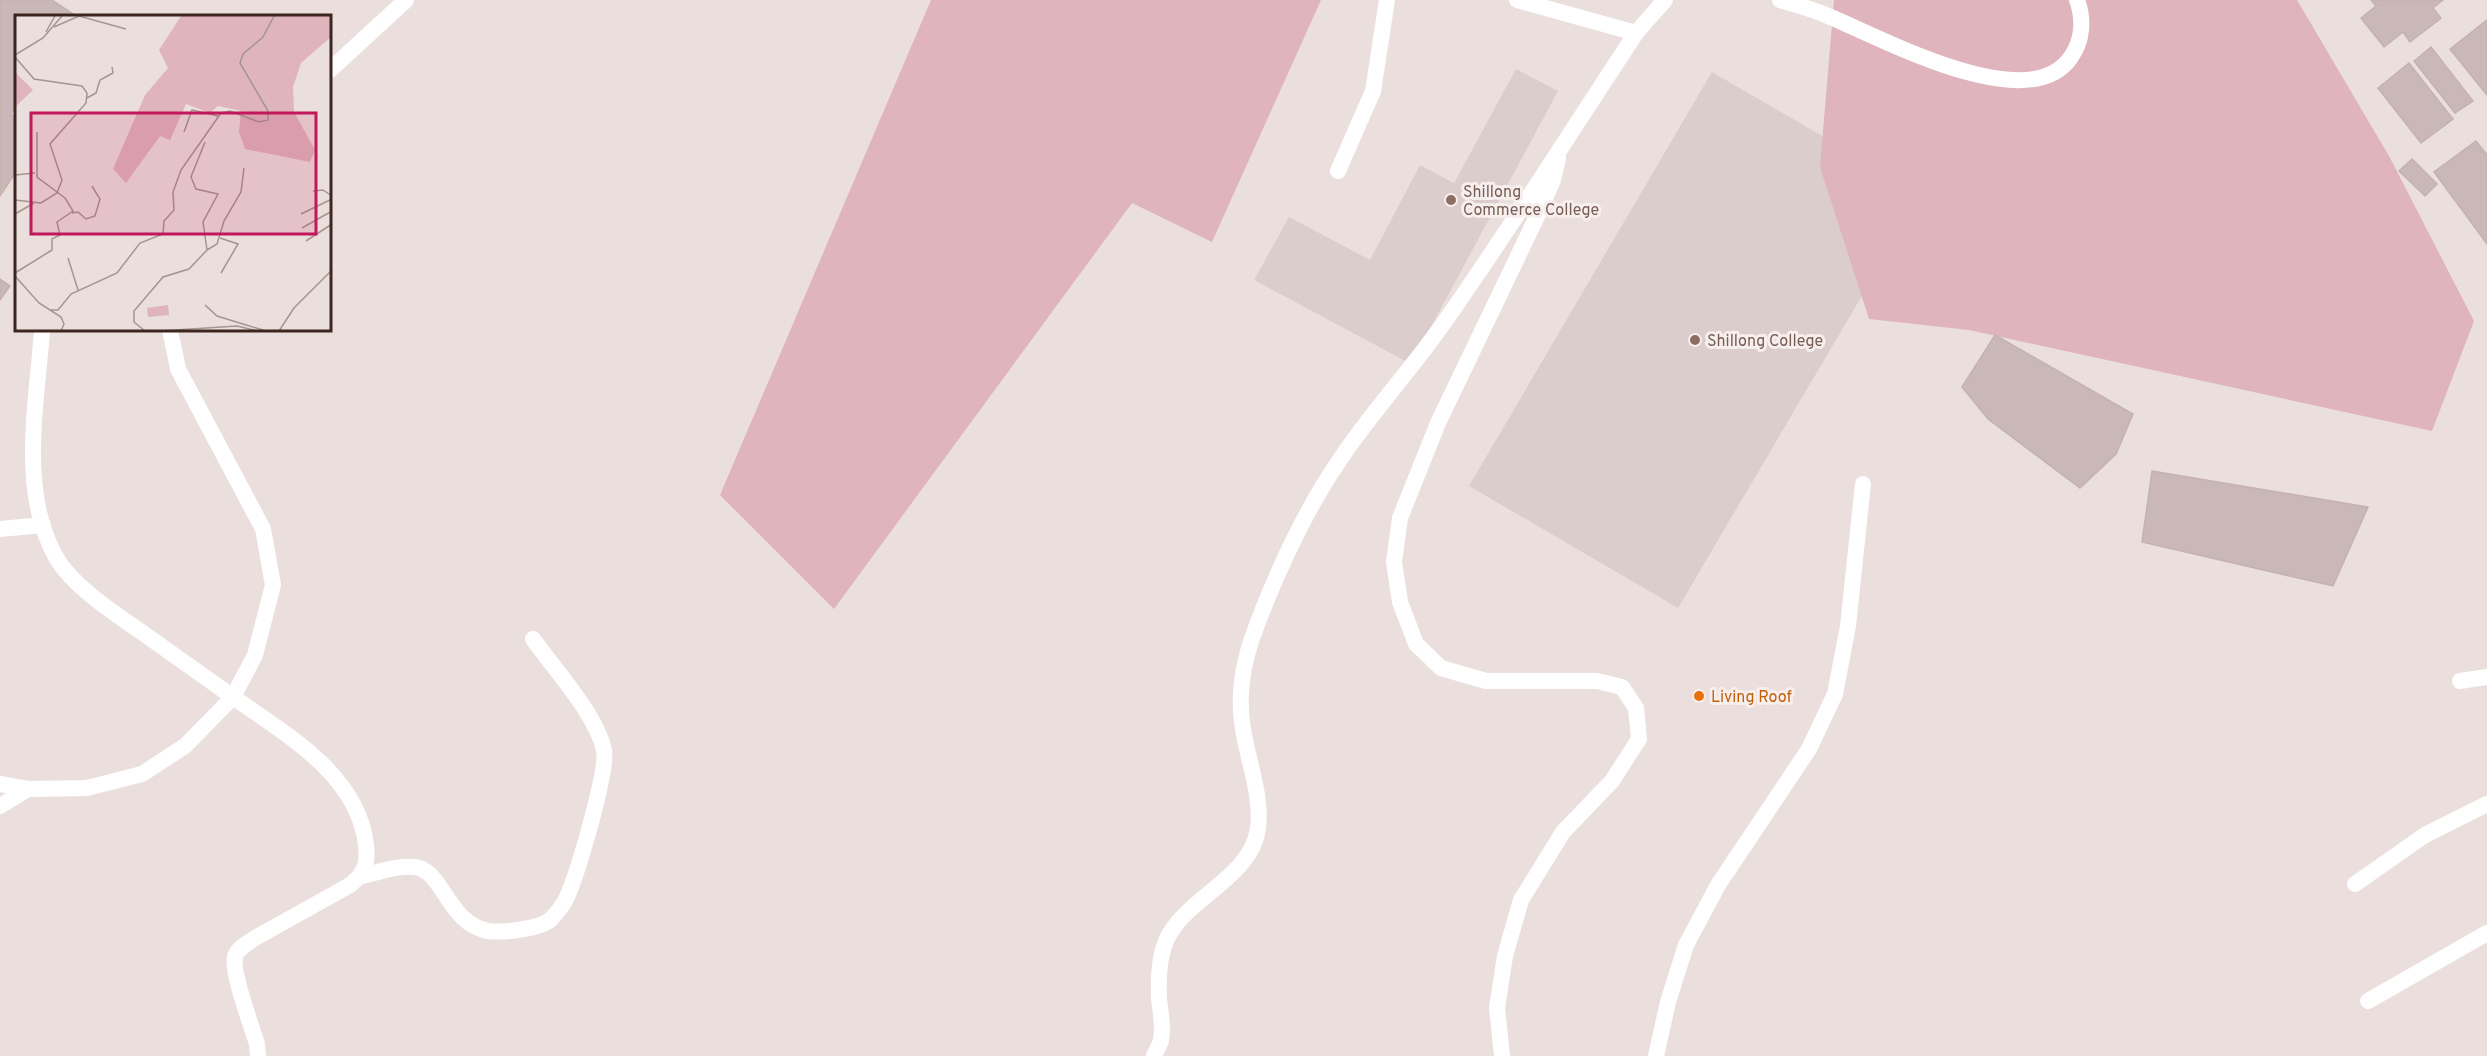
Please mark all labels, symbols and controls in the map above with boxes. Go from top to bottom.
inset map [15,15,332,332]
place label: Shillong Commerce College [1463,183,1599,221]
marker: Shillong Commerce College [1444,193,1458,207]
place label: Shillong College [1707,332,1823,352]
marker: Shillong College [1688,333,1702,347]
place label: Living Roof [1711,688,1792,708]
marker: Living Roof [1692,689,1706,703]

